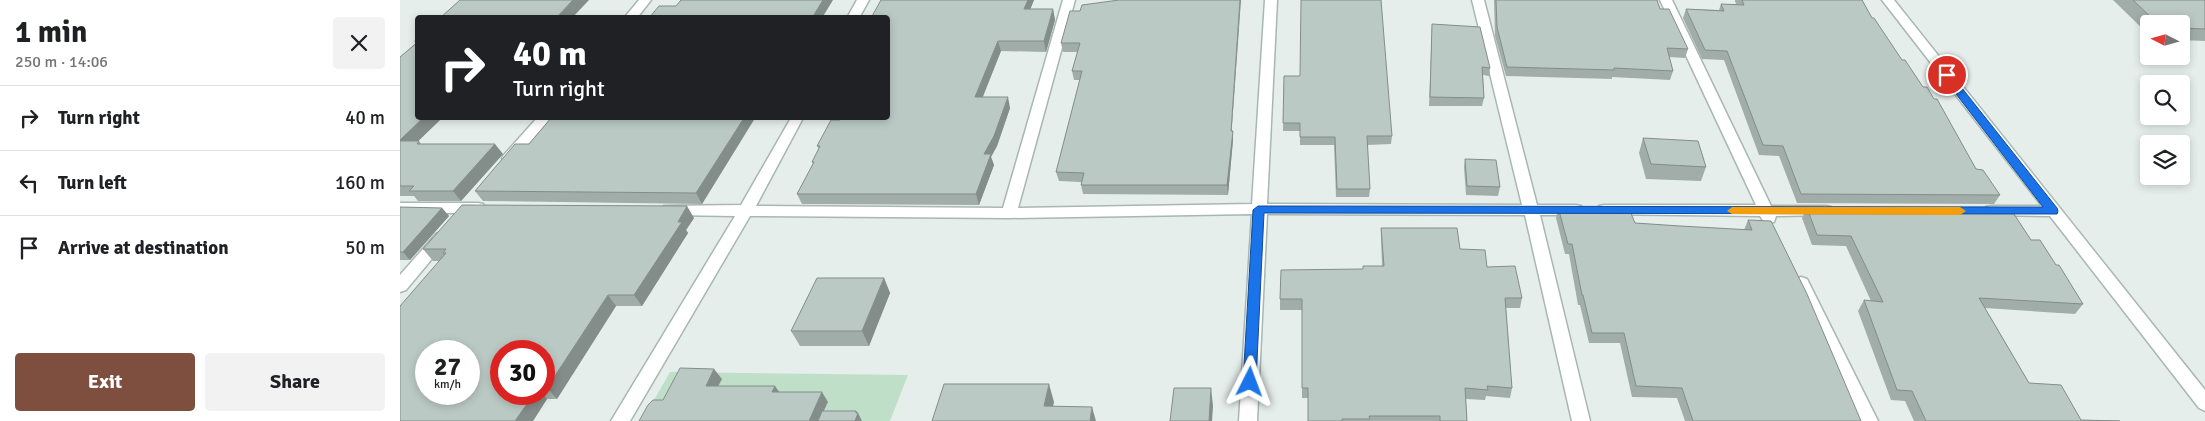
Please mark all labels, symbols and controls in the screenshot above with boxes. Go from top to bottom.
text: 1 min [15,14,87,51]
north arrow [2140,15,2190,65]
map controls [2140,15,2190,185]
button: close [333,17,385,69]
text: 40 m [513,32,587,75]
icon: right [430,35,495,100]
text: 250 m · 14:06 [15,52,108,72]
pin [1926,54,1968,96]
icon: arrive [1933,61,1961,89]
text: Turn right [513,75,605,102]
button: search [2140,75,2190,125]
icon: right [15,104,43,132]
text: Turn right [58,106,140,130]
text: 40 m [345,106,385,130]
button: layers [2140,135,2190,185]
icon: left [15,169,43,197]
text: Turn left [58,171,127,195]
text: 160 m [335,171,385,195]
icon: arrive [15,234,43,262]
text: Arrive at destination [58,236,229,260]
text: 50 m [345,236,385,260]
speed limit sign: 30 [490,340,555,405]
text: 27 [434,351,461,382]
button: Exit [15,353,195,411]
button: Share [205,353,385,411]
position arrow [1223,355,1275,407]
text: km/h [434,377,461,392]

